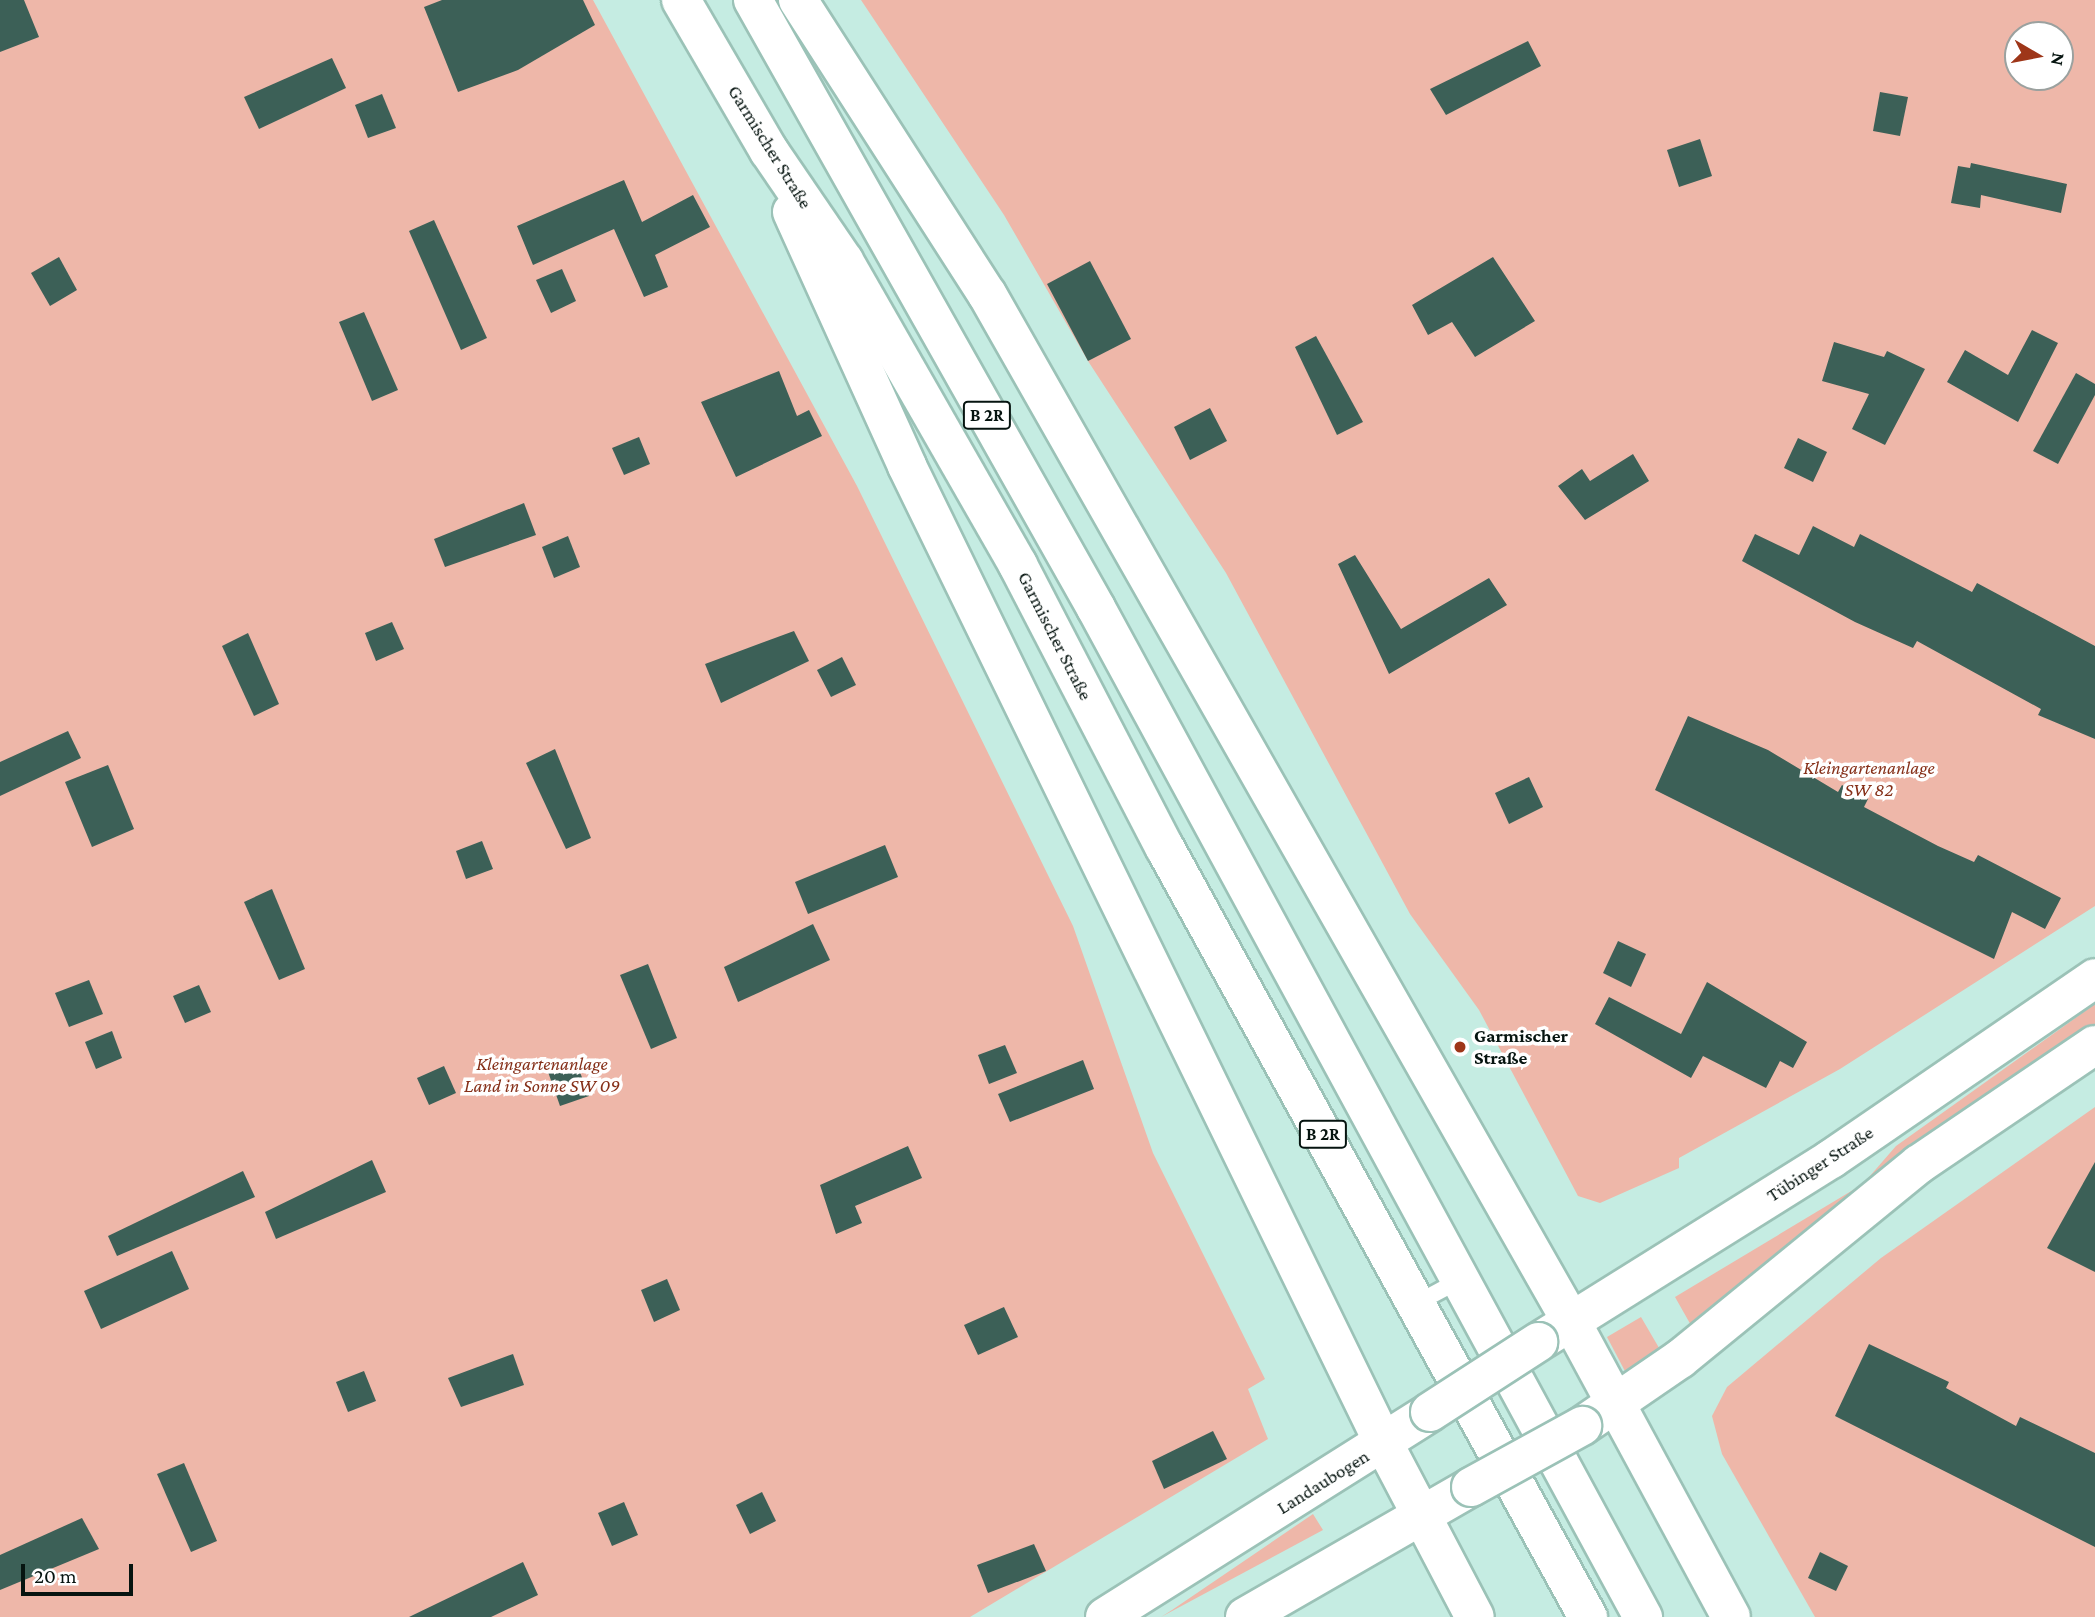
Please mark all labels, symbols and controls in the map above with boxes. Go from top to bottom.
north arrow [2004,21,2074,91]
text: N [2047,51,2070,68]
street label: Garmischer Straße [723,81,817,213]
road number: B 2R [962,400,1012,430]
street label: Garmischer Straße [1013,568,1097,704]
park label: Kleingartenanlage SW 82 [1803,757,1935,801]
place label: Garmischer Straße [1474,1025,1568,1069]
marker: Garmischer Straße [1452,1039,1468,1055]
park label: Kleingartenanlage Land in Sonne SW 09 [464,1053,620,1097]
road number: B 2R [1298,1120,1348,1148]
street label: Tübinger Straße [1763,1121,1877,1207]
street label: Landaubogen [1273,1445,1373,1519]
scale bar [24,1550,136,1594]
text: 20 m [34,1564,77,1588]

